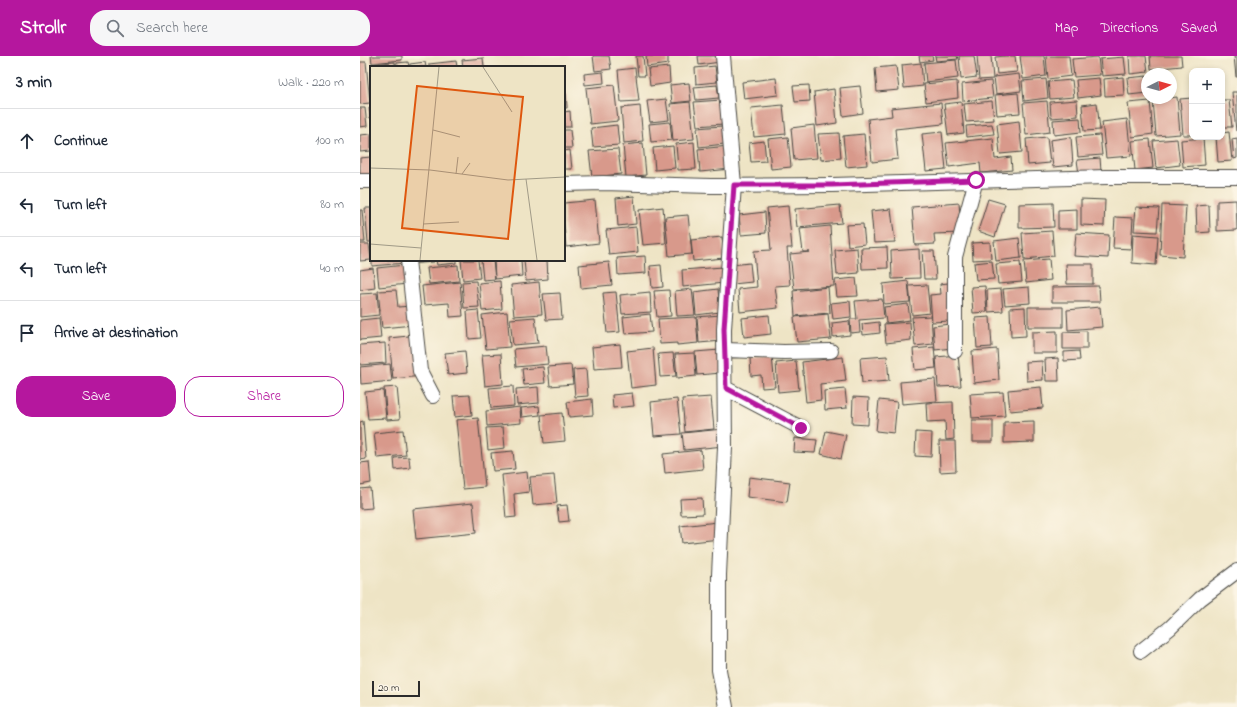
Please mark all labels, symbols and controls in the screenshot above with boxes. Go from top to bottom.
search box [90,10,370,46]
text: Strollr [20,15,66,42]
icon: search [104,17,126,39]
text: Search here [136,17,208,39]
text: Map [1055,18,1078,39]
text: Directions [1100,18,1158,39]
text: Saved [1180,18,1217,39]
inset map [370,66,565,261]
north arrow [1141,68,1177,104]
map controls [1189,68,1225,140]
button: + [1189,68,1225,104]
text: 3 min [16,70,52,95]
text: Walk · 220 m [278,73,344,92]
button: − [1189,104,1225,140]
icon: ahead [16,130,38,152]
text: Continue [54,130,108,152]
text: 100 m [315,131,344,150]
route start [967,171,985,189]
icon: left [16,194,38,216]
text: Turn left [54,194,107,216]
text: 80 m [320,195,344,214]
icon: left [16,258,38,280]
text: Turn left [54,258,107,280]
text: 40 m [320,259,344,278]
icon: arrive [16,322,38,344]
text: Arrive at destination [54,322,178,344]
button: Save [16,376,176,417]
button: Share [184,376,344,417]
route end [792,419,810,437]
scale bar [372,679,420,698]
text: 20 m [378,680,400,696]

